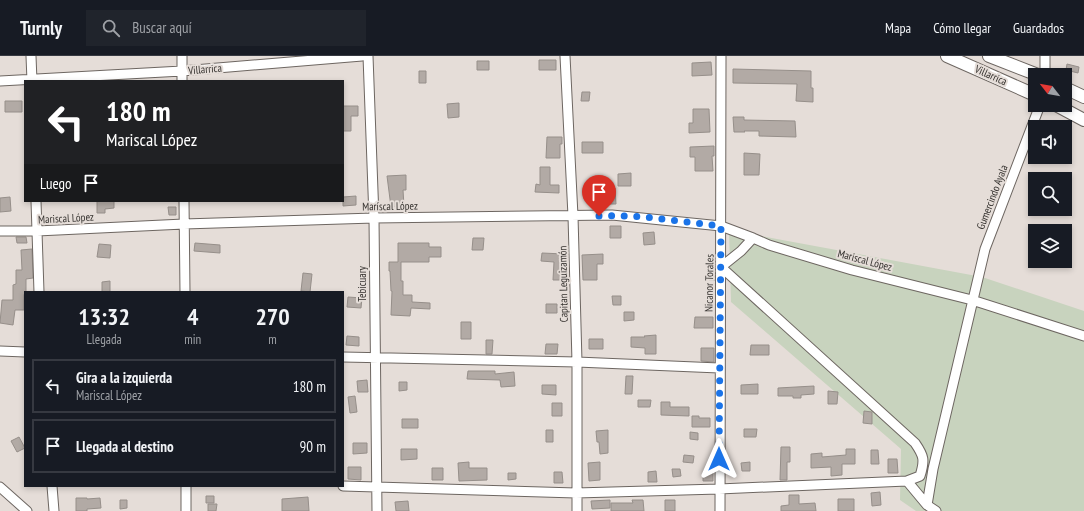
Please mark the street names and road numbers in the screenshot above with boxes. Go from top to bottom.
street label: Villarrica [187,61,222,78]
street label: Villarrica [972,61,1009,88]
street label: Gumercindo Ayala [973,163,1011,231]
street label: Mariscal López [362,199,418,213]
street label: Mariscal López [38,210,94,226]
street label: Capitan Leguizamón [555,245,571,322]
street label: Mariscal López [836,246,894,274]
street label: Nicanor Torales [701,254,717,312]
street label: Tebicuary [355,265,369,302]

